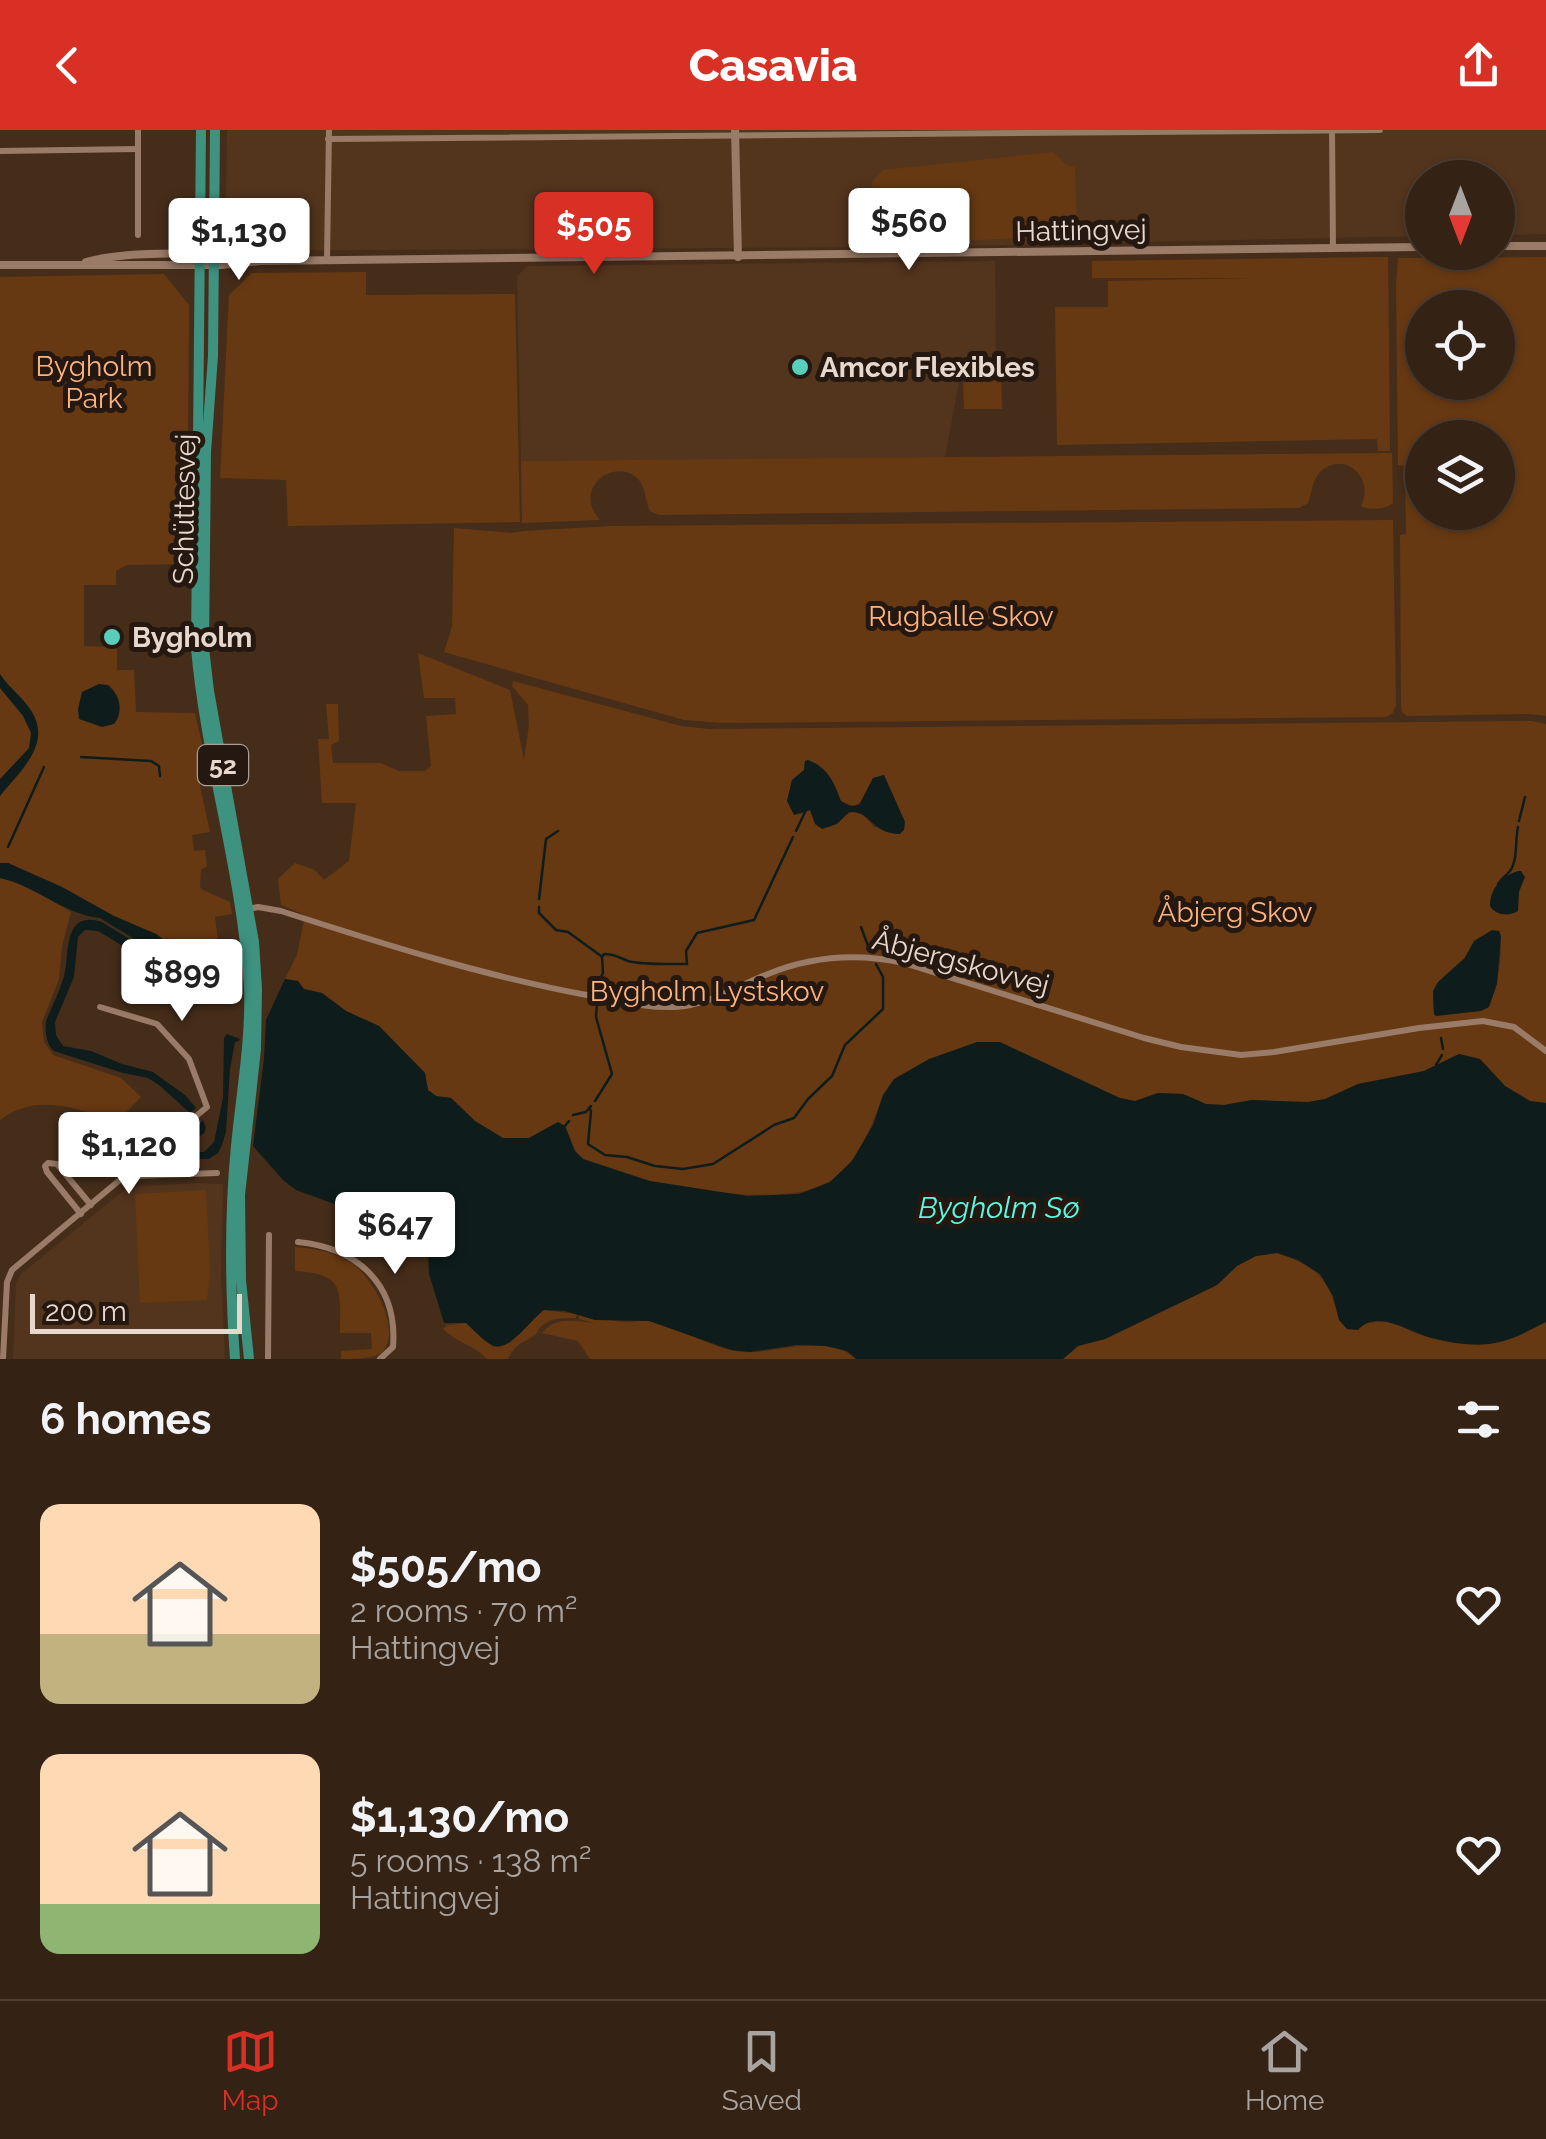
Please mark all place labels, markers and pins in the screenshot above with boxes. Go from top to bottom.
pin: $560 [850,188,968,273]
pin: $505 [535,192,653,277]
pin: $1,130 [158,198,320,283]
place label: Amcor Flexibles [820,351,1035,384]
marker: Amcor Flexibles [789,356,811,378]
place label: Bygholm [132,621,252,654]
marker: Bygholm [101,626,123,648]
pin: $899 [123,939,241,1024]
pin: $1,120 [48,1112,210,1197]
pin: $647 [336,1192,454,1277]

